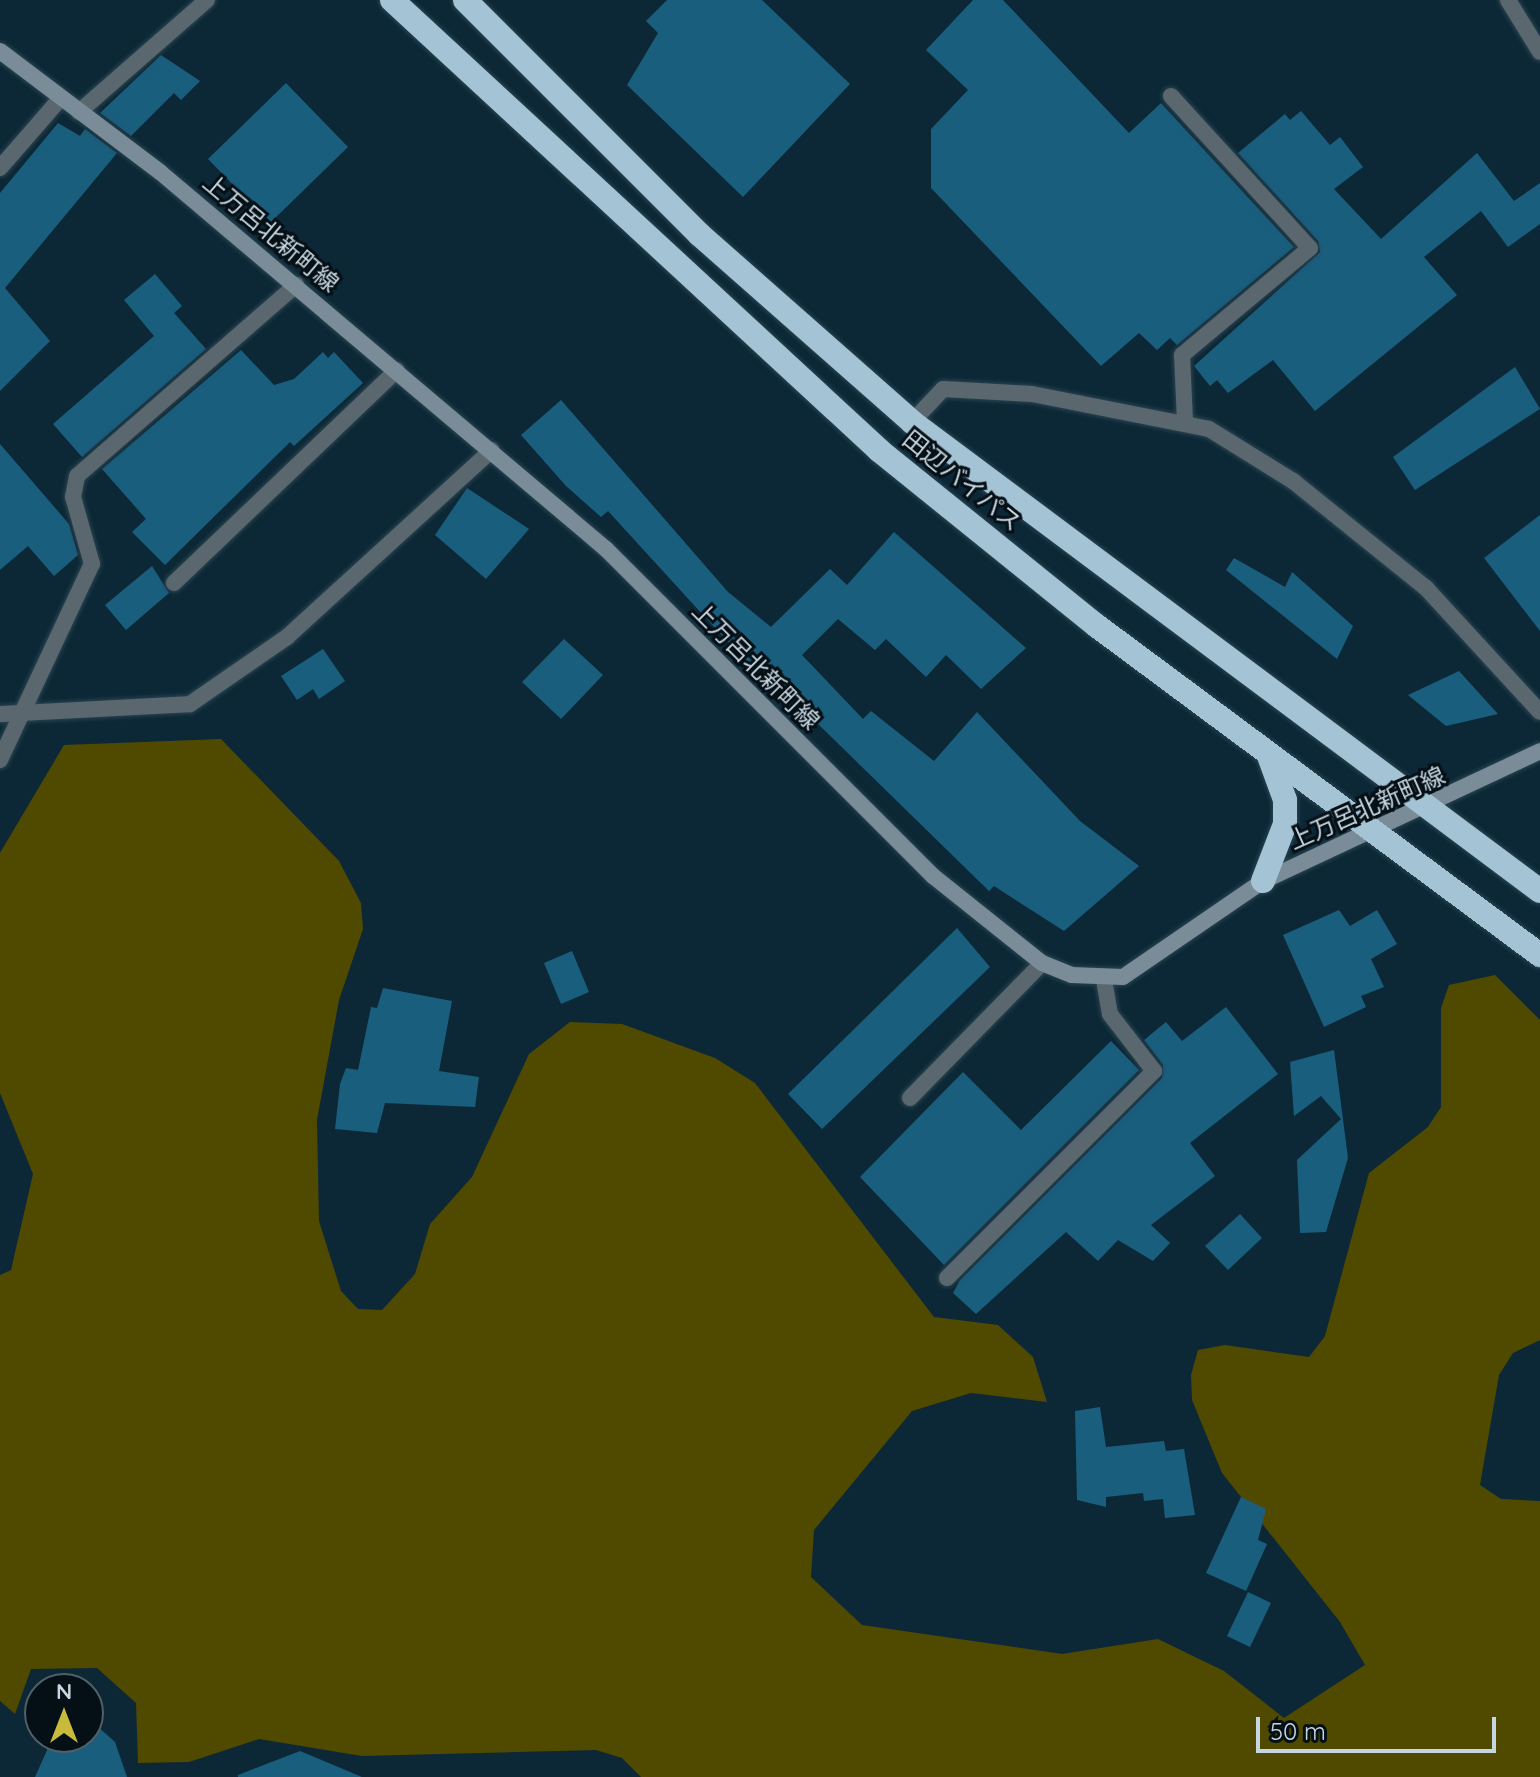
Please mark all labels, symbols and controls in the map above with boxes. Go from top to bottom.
street label: 上万呂北新町線 [197,168,345,298]
street label: 田辺バイパス [897,424,1027,538]
street label: 上万呂北新町線 [686,596,826,736]
street label: 上万呂北新町線 [1284,761,1450,855]
north arrow [24,1673,104,1753]
text: N [56,1677,72,1705]
scale bar [1260,1701,1500,1751]
text: 50 m [1270,1716,1326,1746]

